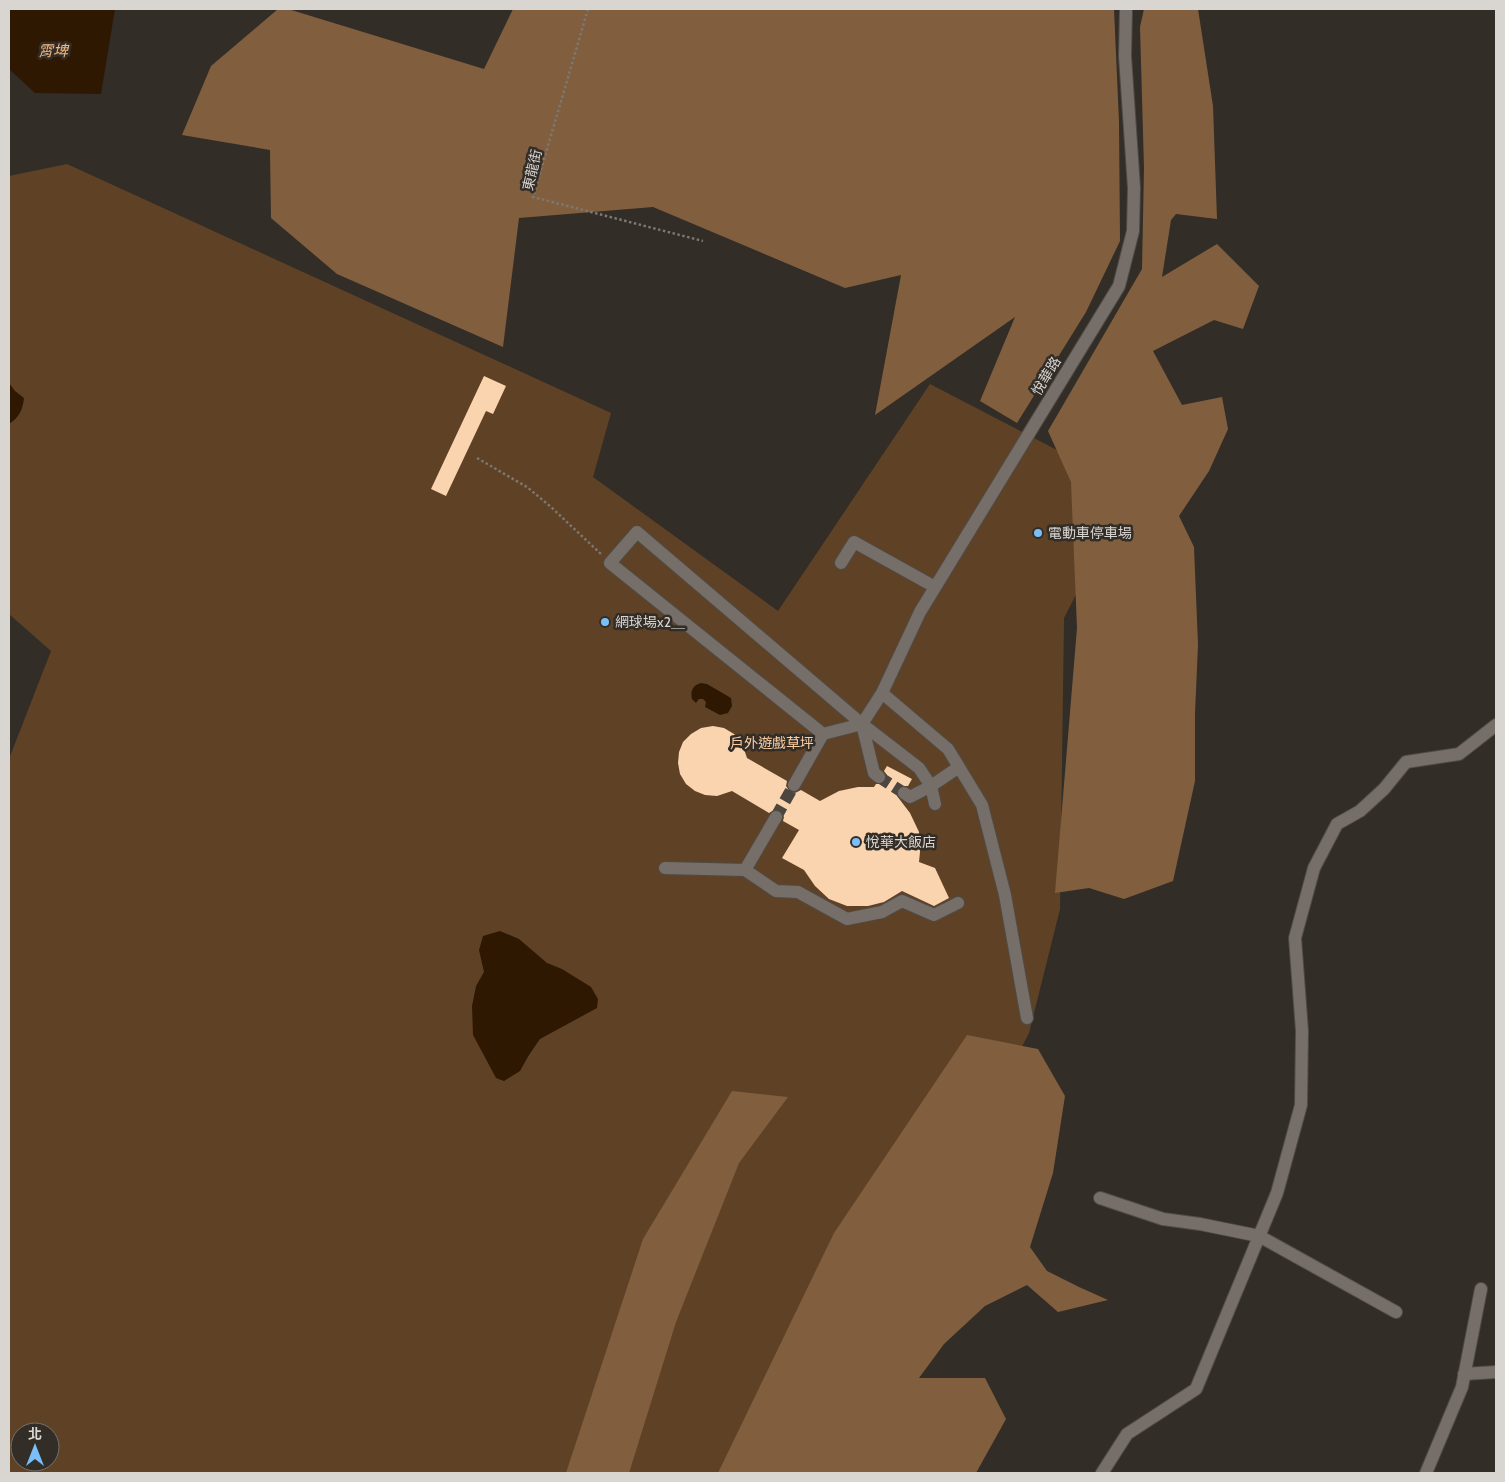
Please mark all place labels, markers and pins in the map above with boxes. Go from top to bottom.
place label: 電動車停車場 [1048,524,1132,542]
marker: 電動車停車場 [1032,527,1044,539]
place label: 網球場x2＿ [615,613,685,631]
marker: 網球場x2＿ [599,616,611,628]
place label: 悅華大飯店 [866,833,936,851]
marker: 悅華大飯店 [850,836,862,848]

